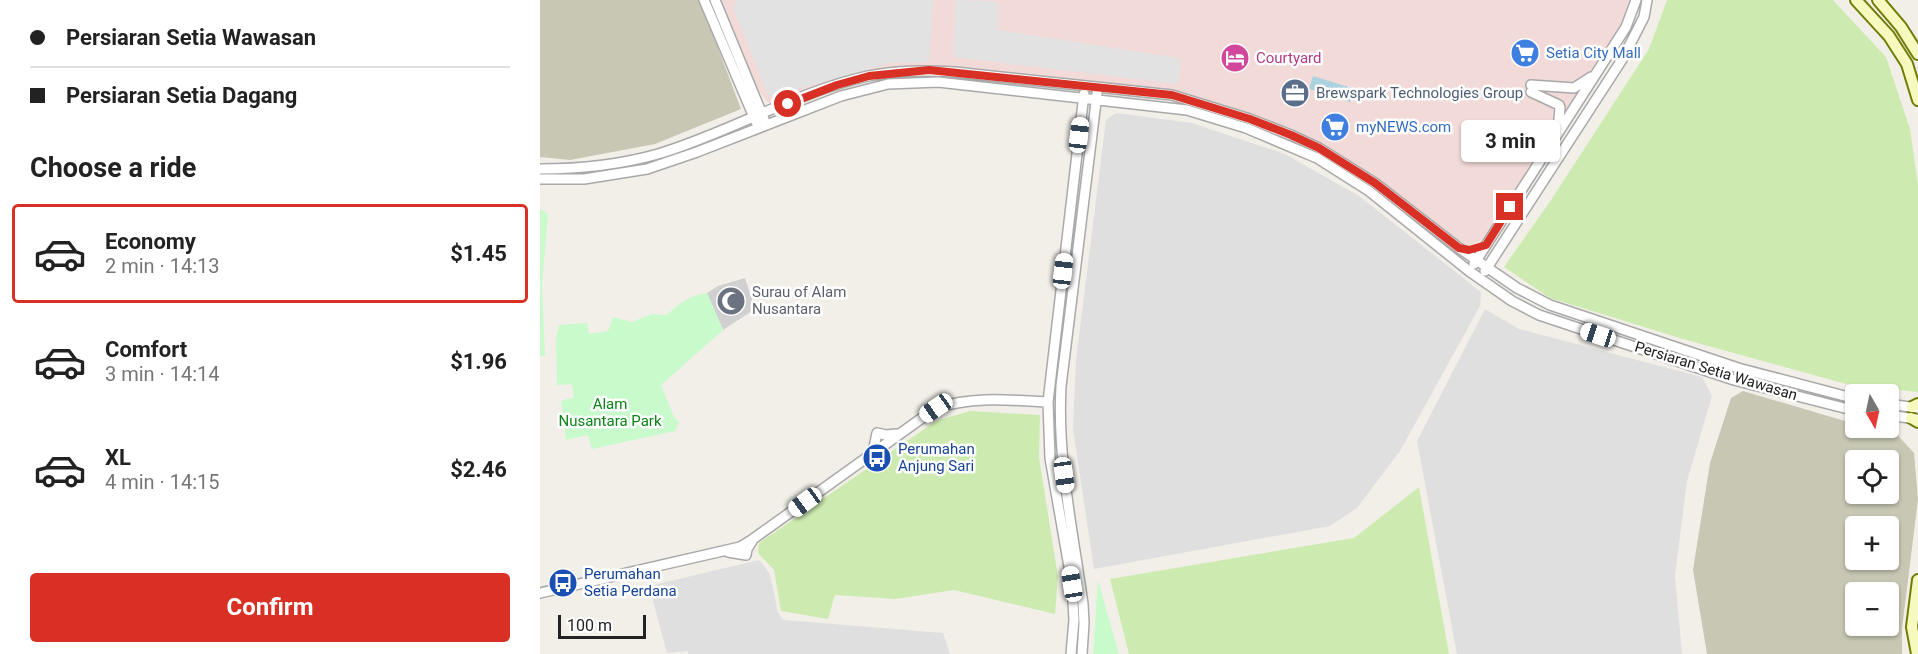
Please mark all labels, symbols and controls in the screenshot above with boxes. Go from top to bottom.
text: Persiaran Setia Wawasan [66,25,316,50]
supermarket icon: Setia City Mall [1509,37,1541,69]
hotel icon: Courtyard [1219,42,1251,74]
place label: Setia City Mall [1546,44,1641,62]
place label: Courtyard [1256,49,1322,67]
office icon: Brewspark Technologies Group [1279,77,1311,109]
text: Persiaran Setia Dagang [66,83,297,108]
place label: Brewspark Technologies Group [1316,84,1523,102]
route start [774,90,801,117]
supermarket icon: myNEWS.com [1319,111,1351,143]
car [1068,116,1090,154]
place label: myNEWS.com [1356,118,1451,136]
callout: 3 min [1460,120,1560,162]
text: 3 min [1485,129,1536,153]
text: Choose a ride [30,152,196,184]
route end [1496,193,1523,220]
icon: car [33,227,87,281]
text: Economy [105,229,196,254]
text: $1.45 [450,241,507,266]
car [1052,252,1074,290]
text: 2 min · 14:13 [105,254,220,278]
place label: Surau of Alam Nusantara [752,283,846,318]
mosque icon: Surau of Alam Nusantara [715,285,747,317]
car [1578,321,1618,349]
icon: car [33,335,87,389]
text: Comfort [105,337,187,362]
street label: Persiaran Setia Wawasan [1633,338,1799,404]
text: $1.96 [450,349,507,374]
text: 3 min · 14:14 [105,362,220,386]
north arrow [1845,384,1899,438]
map controls [1845,384,1899,636]
car [916,390,956,426]
park label: Alam Nusantara Park [558,395,662,430]
place label: Perumahan Anjung Sari [898,440,975,475]
bus stop icon: Perumahan Anjung Sari [861,442,893,474]
icon: car [33,443,87,497]
text: XL [105,445,131,470]
button: locate [1845,450,1899,504]
car [1053,456,1075,494]
text: $2.46 [450,457,507,482]
text: 4 min · 14:15 [105,470,220,494]
car [785,484,825,520]
button: + [1845,516,1899,570]
place label: Perumahan Setia Perdana [584,565,677,600]
car [1060,565,1084,603]
bus stop icon: Perumahan Setia Perdana [547,567,579,599]
button: Confirm [30,573,510,642]
button: − [1845,582,1899,636]
scale bar [558,612,646,640]
text: 100 m [567,616,612,635]

